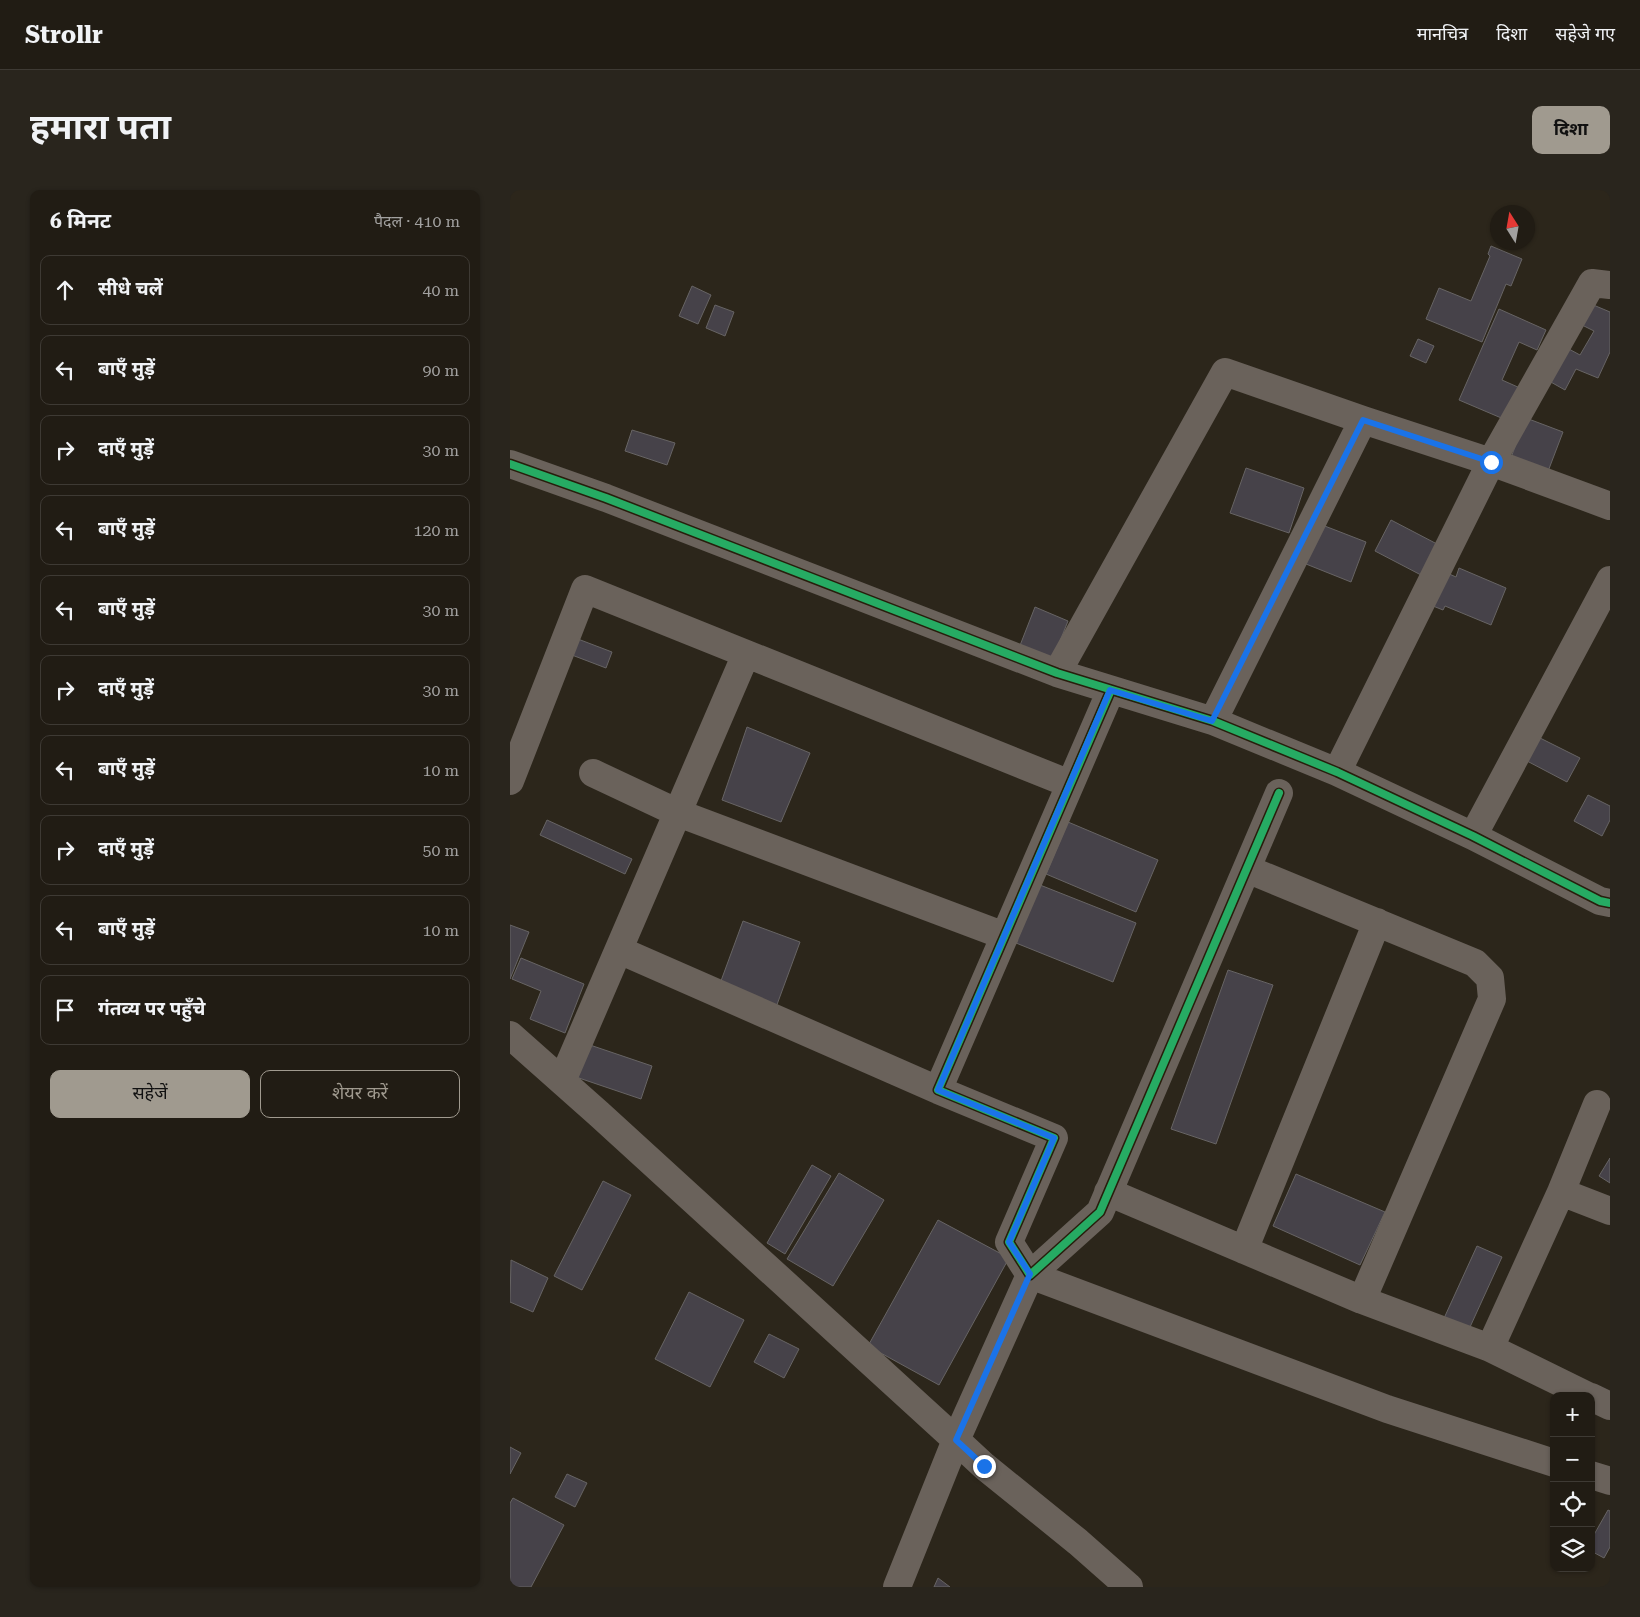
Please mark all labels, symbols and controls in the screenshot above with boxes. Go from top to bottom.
text: Strollr [25,21,103,49]
text: मानचित्र [1417,23,1468,44]
text: दिशा [1496,23,1527,44]
text: सहेजे गए [1555,23,1615,44]
button: दिशा [1532,106,1610,154]
text: हमारा पता [30,107,171,148]
north arrow [1490,205,1535,250]
text: 6 मिनट [50,209,111,233]
text: पैदल · 410 m [374,212,460,231]
icon: ahead [51,276,79,304]
text: सीधे चलें [98,277,163,300]
text: 40 m [422,281,459,300]
icon: left [51,356,79,384]
text: बाएँ मुड़ें [98,357,155,380]
text: 90 m [422,361,459,380]
icon: right [51,436,79,464]
text: दाएँ मुड़ें [98,437,154,460]
text: 30 m [422,441,459,460]
route start [1480,451,1503,474]
icon: left [51,516,79,544]
text: बाएँ मुड़ें [98,517,155,540]
text: 120 m [413,521,459,540]
icon: left [51,596,79,624]
text: बाएँ मुड़ें [98,597,155,620]
text: 30 m [422,601,459,620]
icon: right [51,676,79,704]
text: दाएँ मुड़ें [98,677,154,700]
text: 30 m [422,681,459,700]
icon: left [51,756,79,784]
text: बाएँ मुड़ें [98,757,155,780]
text: 10 m [422,761,459,780]
icon: right [51,836,79,864]
text: दाएँ मुड़ें [98,837,154,860]
text: 50 m [422,841,459,860]
icon: left [51,916,79,944]
text: बाएँ मुड़ें [98,917,155,940]
text: 10 m [422,921,459,940]
icon: arrive [51,996,79,1024]
text: गंतव्य पर पहुँचे [98,997,205,1020]
button: सहेजें [50,1070,250,1118]
button: शेयर करें [260,1070,460,1118]
map controls [1550,1392,1595,1572]
button: + [1550,1392,1595,1437]
button: − [1550,1437,1595,1482]
route end [973,1455,996,1478]
button: locate [1550,1482,1595,1527]
button: layers [1550,1527,1595,1572]

